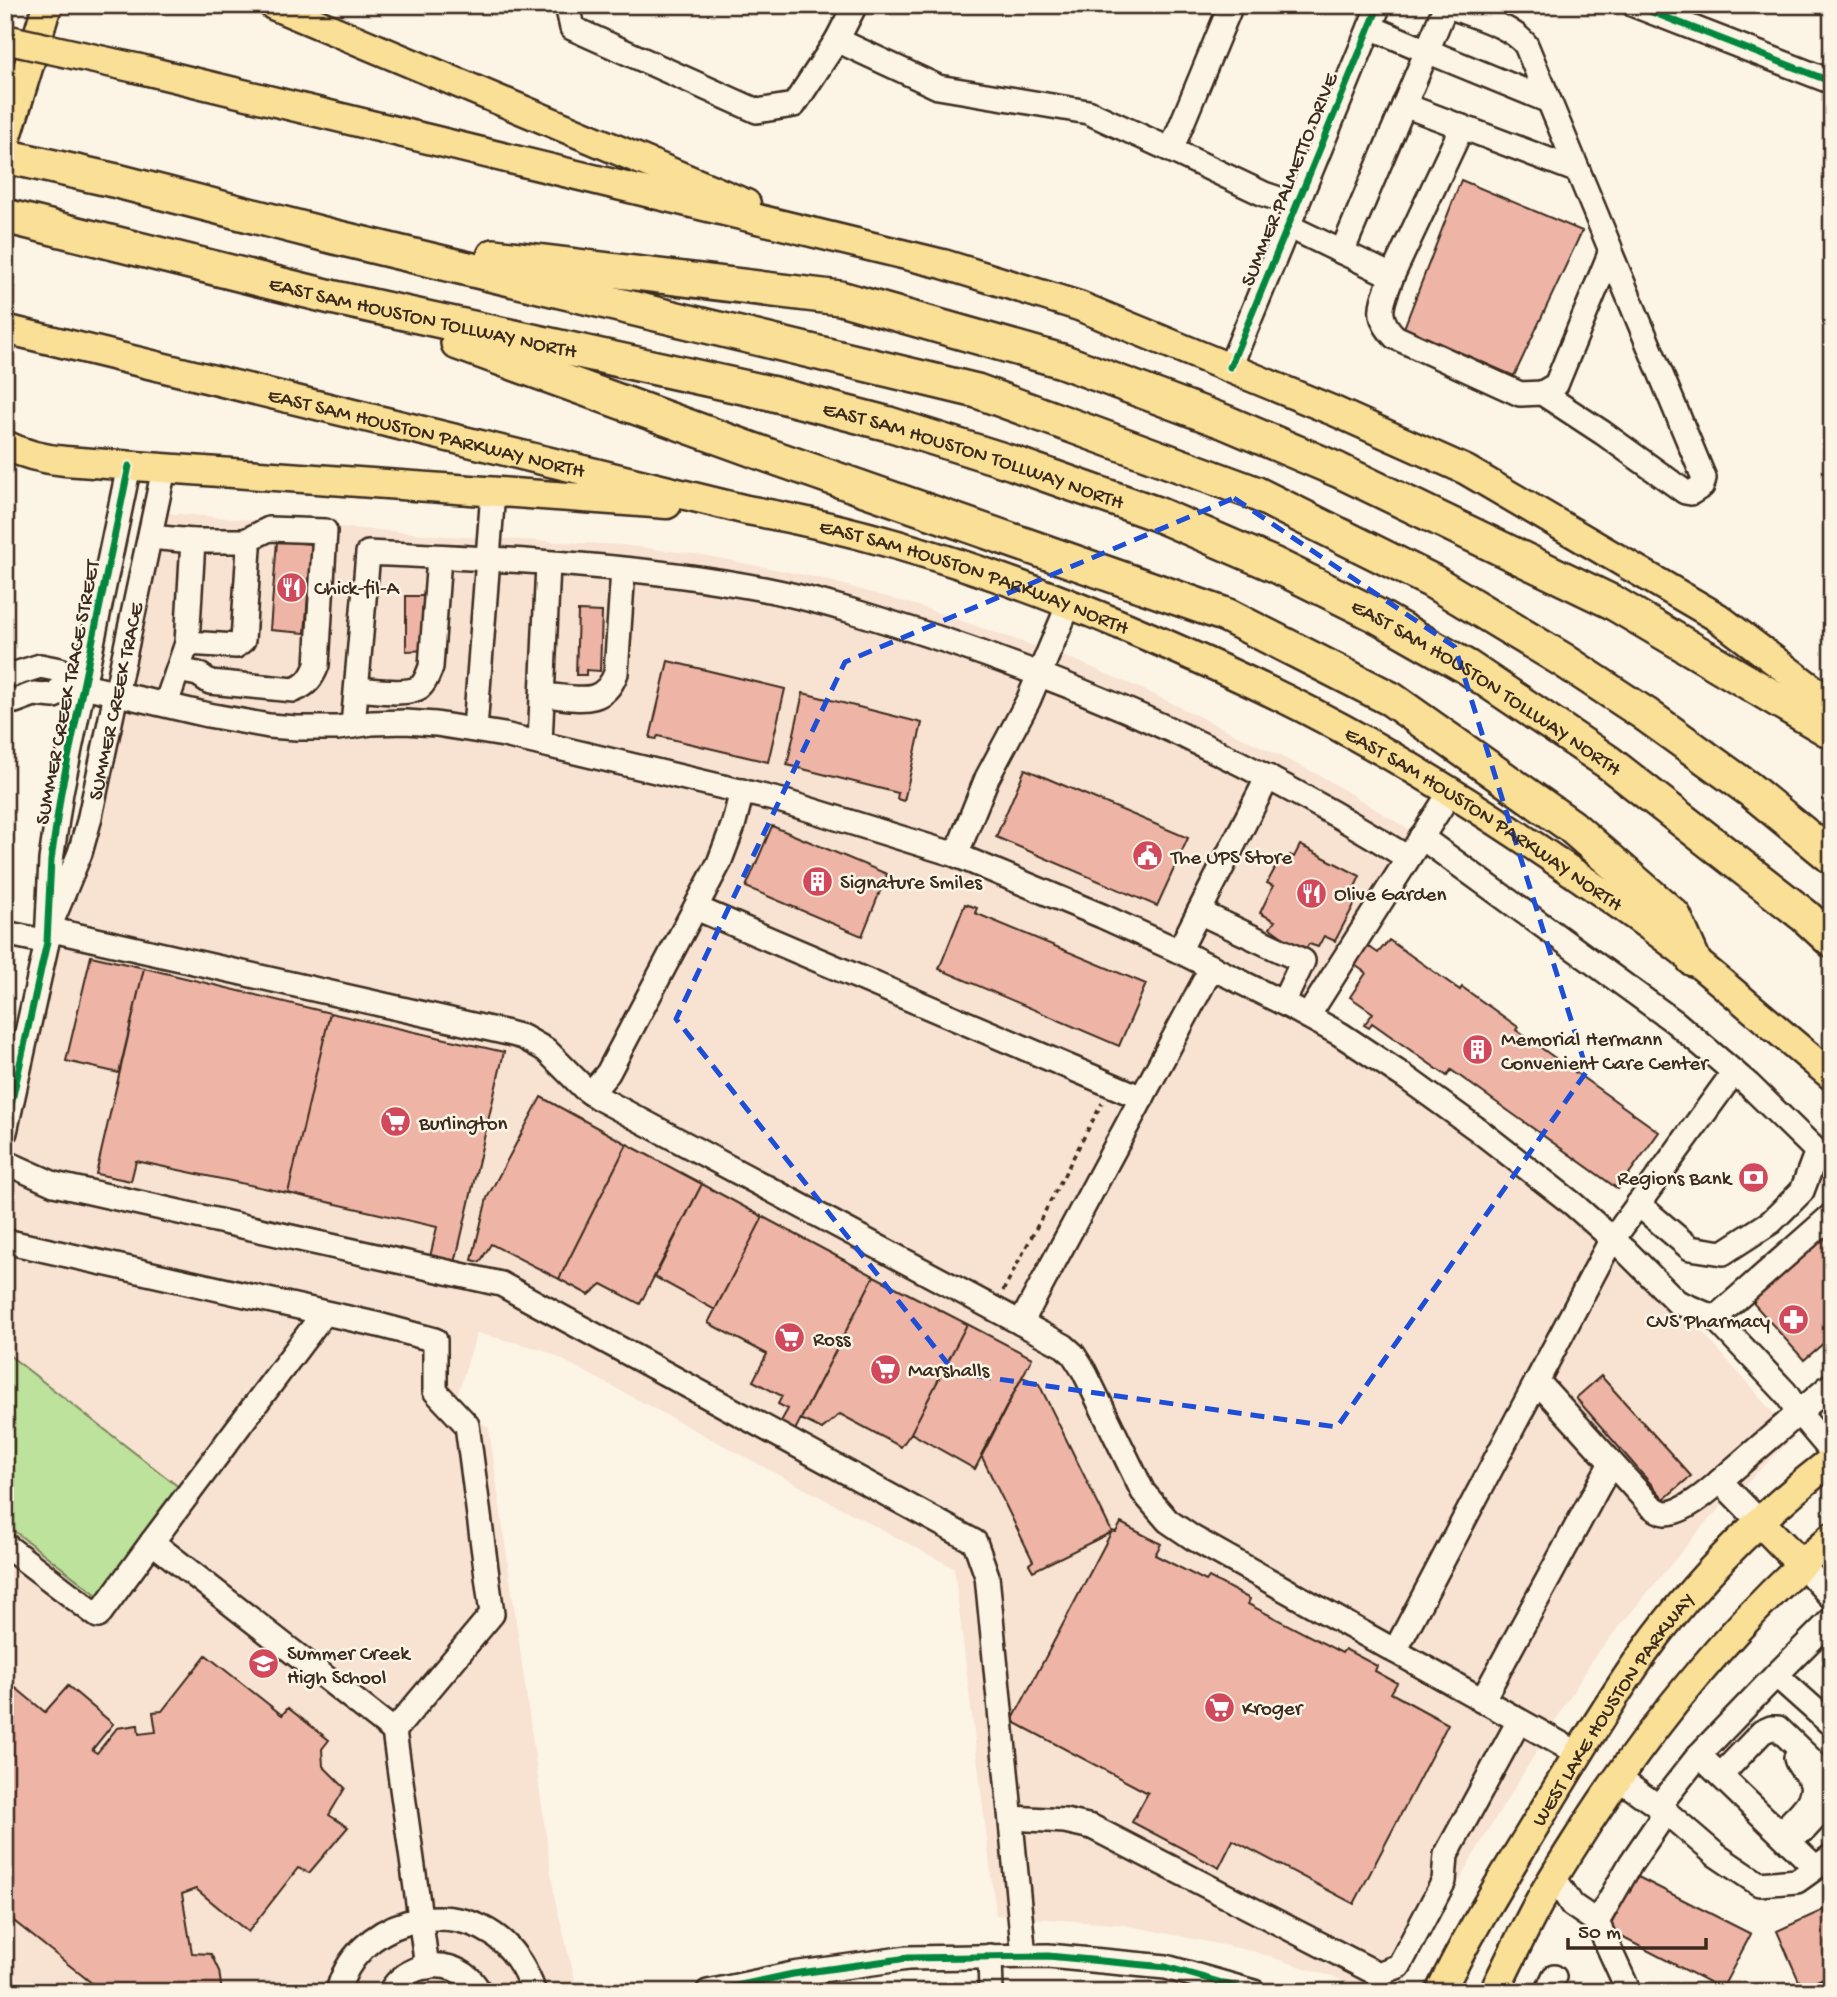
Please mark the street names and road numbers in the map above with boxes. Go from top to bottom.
street label: SUMMER PALMETTO DRIVE [1237,69,1346,291]
street label: EAST SAM HOUSTON TOLLWAY NORTH [266,273,579,367]
street label: EAST SAM HOUSTON PARKWAY NORTH [265,385,588,486]
street label: EAST SAM HOUSTON TOLLWAY NORTH [820,398,1127,517]
street label: EAST SAM HOUSTON PARKWAY NORTH [817,516,1133,643]
street label: SUMMER CREEK TRACE STREET [31,557,108,827]
street label: EAST SAM HOUSTON TOLLWAY NORTH [1346,596,1626,784]
street label: SUMMER CREEK TRACE [85,600,151,803]
street label: EAST SAM HOUSTON PARKWAY NORTH [1339,723,1627,919]
street label: WEST LAKE HOUSTON PARKWAY [1528,1589,1702,1832]

